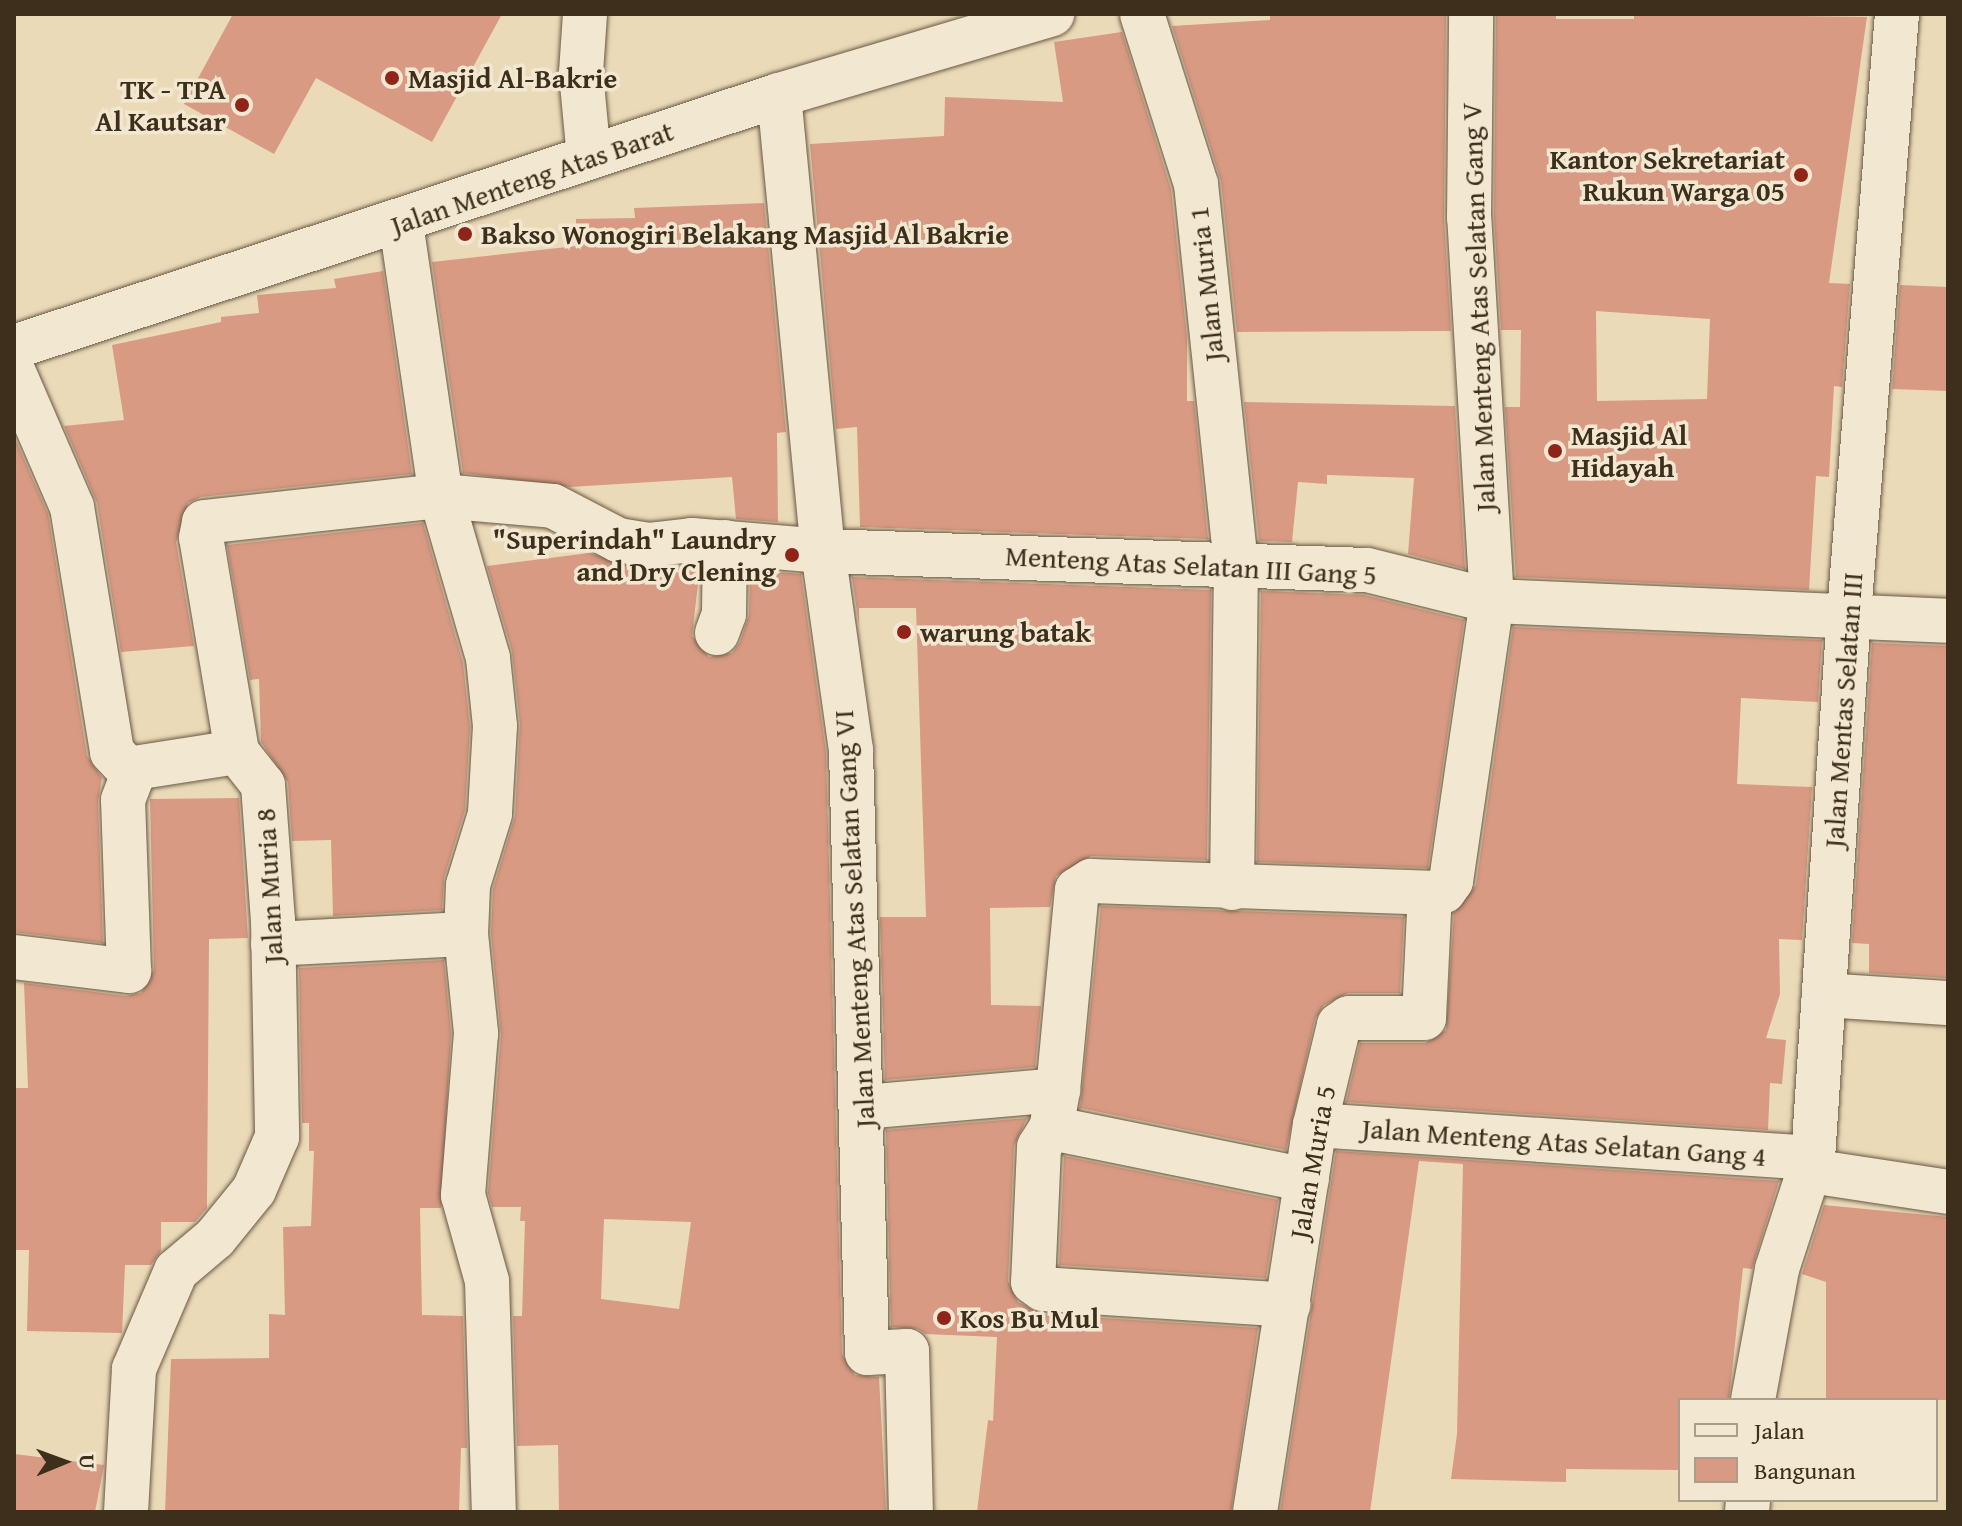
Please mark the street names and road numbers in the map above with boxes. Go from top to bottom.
street label: Jalan Menteng Atas Selatan Gang V [1454,102,1502,512]
street label: Jalan Menteng Atas Barat [386,114,678,242]
street label: Jalan Muria 1 [1181,205,1231,363]
street label: Menteng Atas Selatan III Gang 5 [1004,538,1378,592]
street label: Jalan Mentas Selatan III [1817,571,1869,849]
street label: Jalan Menteng Atas Selatan Gang VI [826,709,882,1129]
street label: Jalan Muria 8 [248,808,290,964]
street label: Jalan Muria 5 [1282,1083,1342,1241]
street label: Jalan Menteng Atas Selatan Gang 4 [1361,1111,1767,1173]

